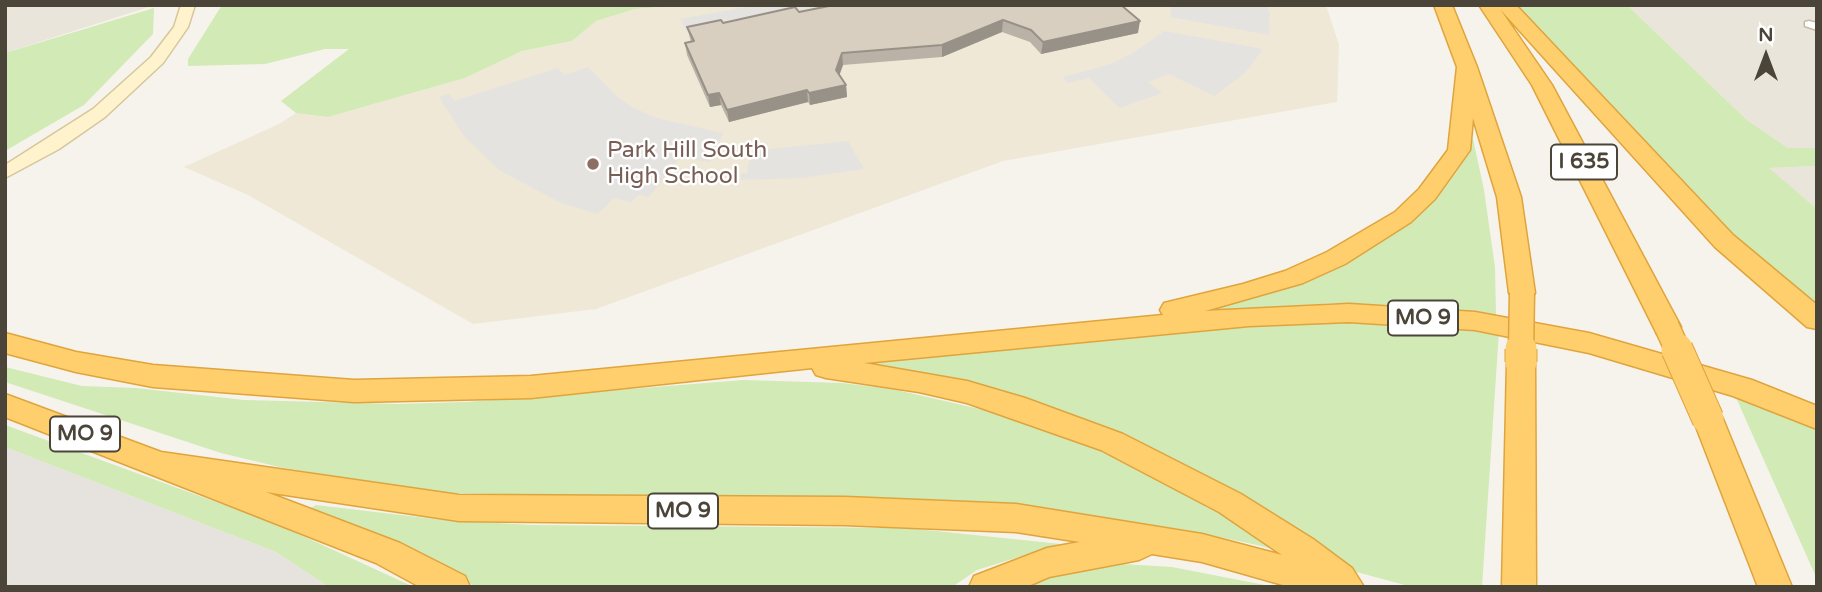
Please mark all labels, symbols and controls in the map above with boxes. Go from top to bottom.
north arrow [1731,21,1801,91]
text: N [1758,24,1774,46]
place label: Park Hill South High School [607,137,767,191]
road number: I 635 [1551,144,1617,180]
marker: Park Hill South High School [585,156,601,172]
road number: MO 9 [1388,300,1458,336]
road number: MO 9 [50,416,120,452]
road number: MO 9 [648,494,718,528]

